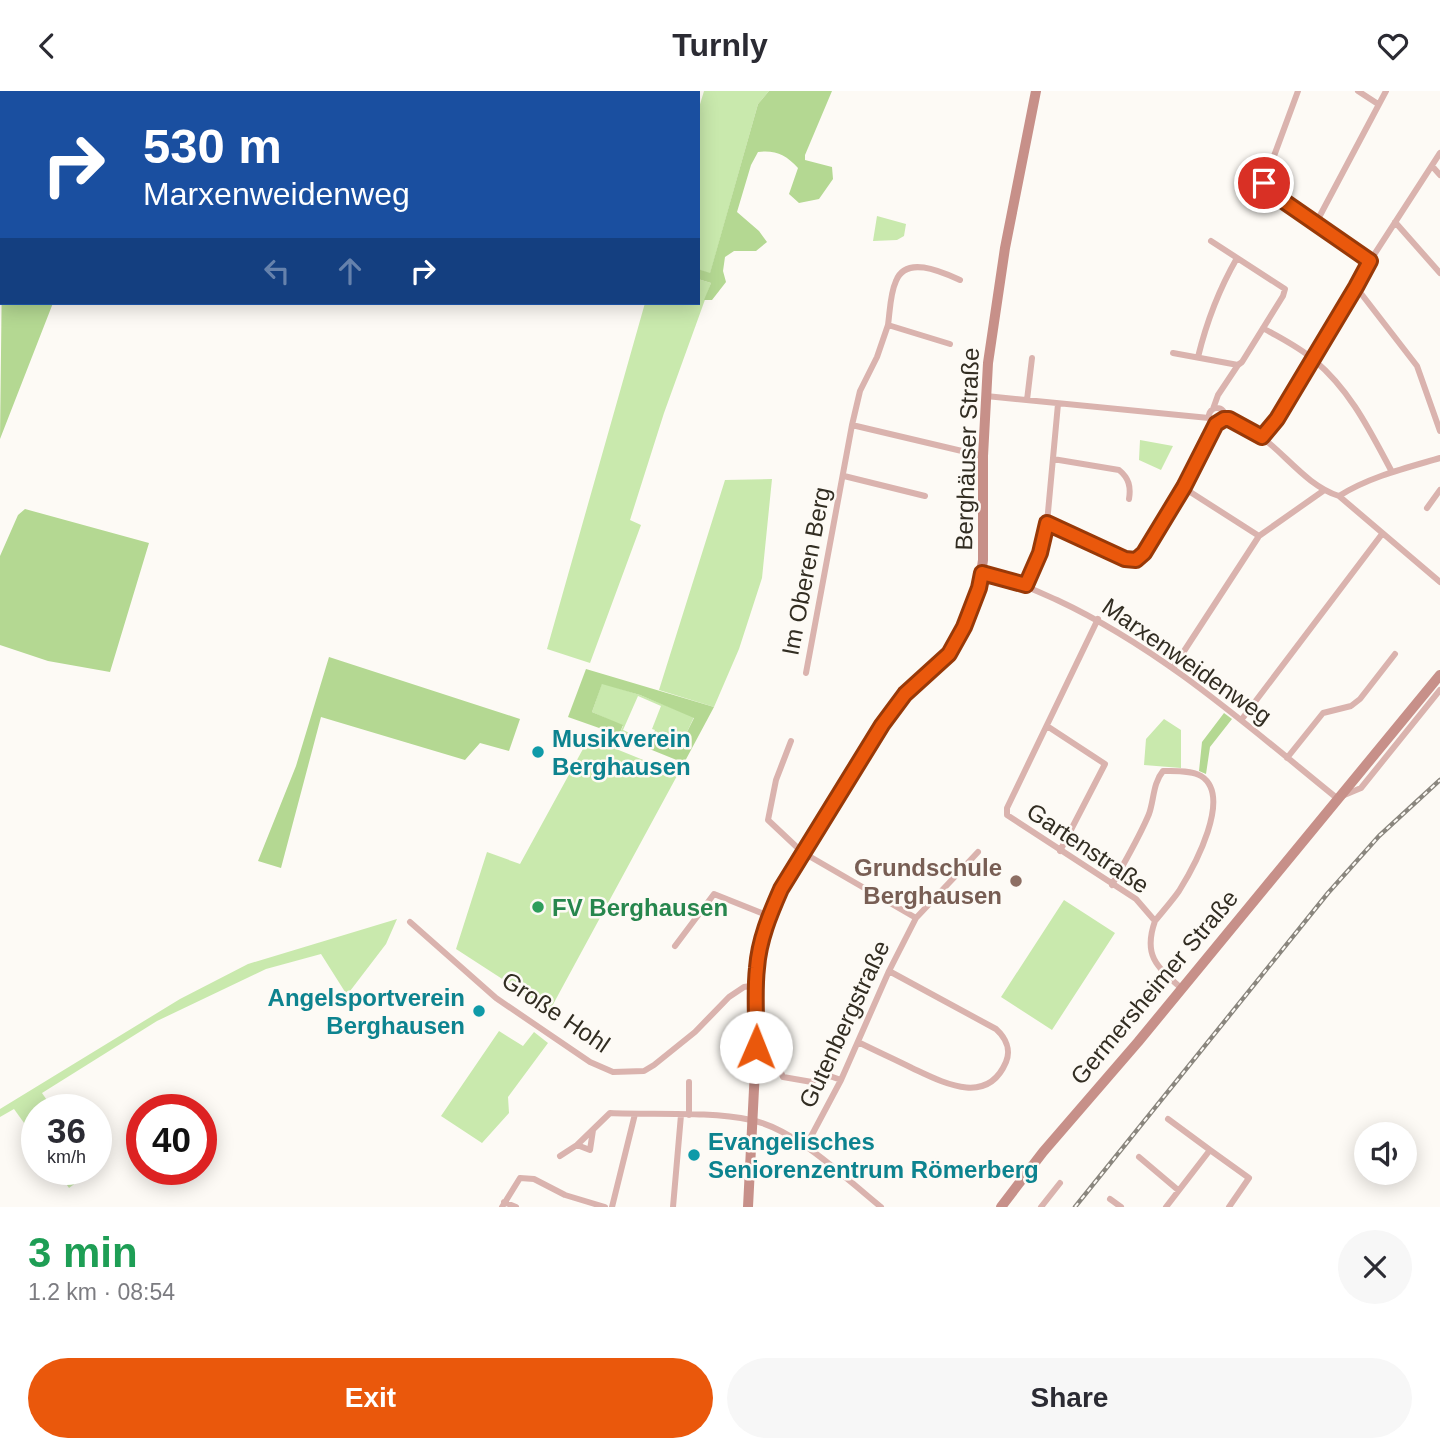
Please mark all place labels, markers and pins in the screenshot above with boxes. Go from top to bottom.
pin [1234,153,1294,213]
place label: Musikverein Berghausen [552,725,691,780]
marker: Musikverein Berghausen [530,744,546,760]
place label: Grundschule Berghausen [854,854,1002,909]
marker: Grundschule Berghausen [1008,873,1024,889]
place label: FV Berghausen [552,894,728,921]
marker: FV Berghausen [530,899,546,915]
place label: Angelsportverein Berghausen [268,984,465,1039]
marker: Angelsportverein Berghausen [471,1003,487,1019]
place label: Evangelisches Seniorenzentrum Römerberg [708,1128,1039,1183]
marker: Evangelisches Seniorenzentrum Römerberg [686,1147,702,1163]

